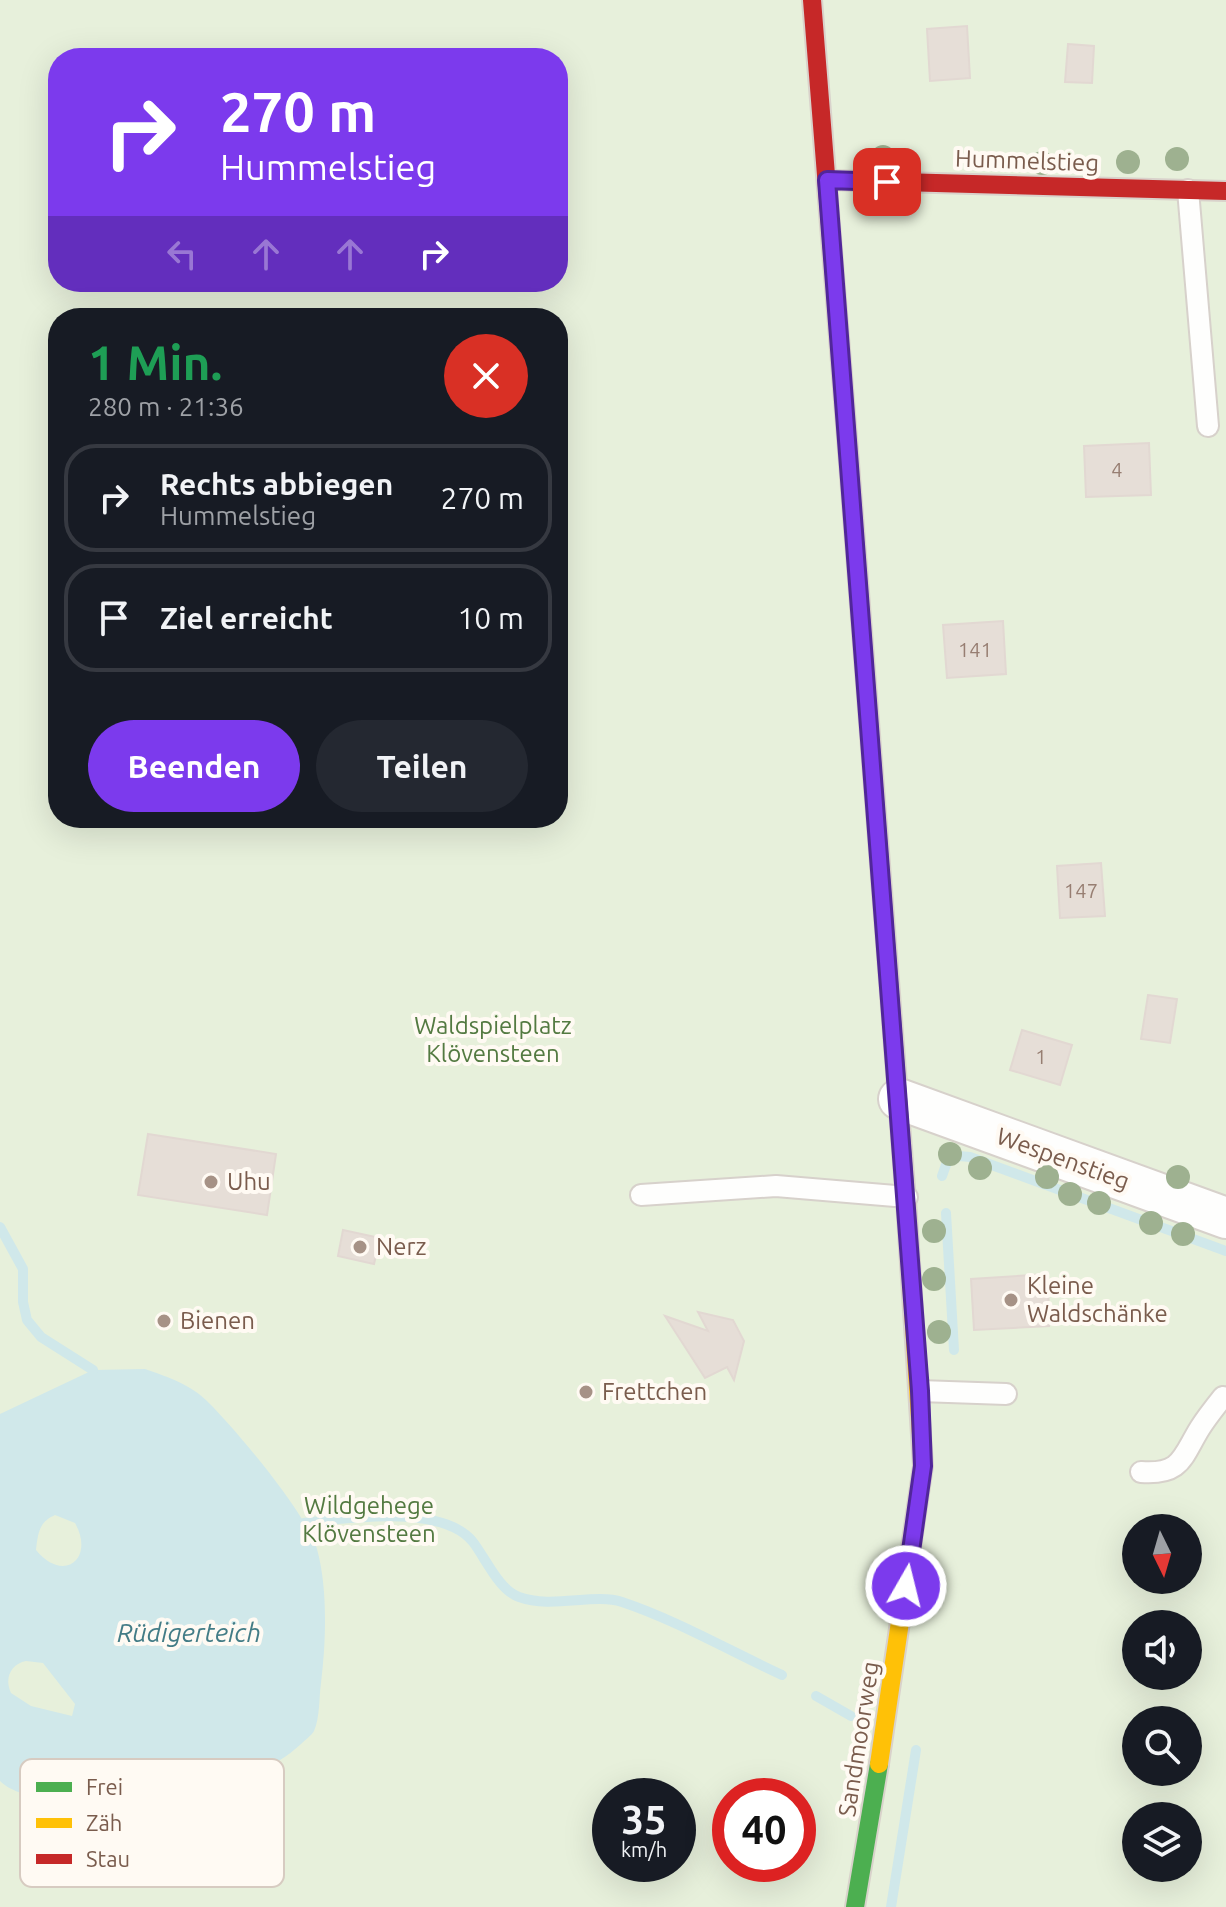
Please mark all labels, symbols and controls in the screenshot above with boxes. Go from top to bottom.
icon: right [88,80,192,184]
text: 270 m [220,80,376,143]
street label: Hummelstieg [955,144,1100,177]
text: Hummelstieg [220,146,436,187]
pin [853,148,921,216]
icon: arrive [865,160,909,204]
icon: left [160,232,204,276]
icon: ahead [244,232,288,276]
icon: ahead [328,232,372,276]
icon: right [412,232,456,276]
button: close [444,334,528,418]
text: 1 Min. [88,335,222,389]
text: 280 m · 21:36 [88,392,244,421]
house number: 4 [1111,458,1123,481]
text: Rechts abbiegen [160,467,393,501]
icon: right [92,476,136,520]
text: 270 m [440,481,524,515]
text: Hummelstieg [160,501,316,530]
icon: arrive [92,596,136,640]
text: Ziel erreicht [160,601,333,635]
text: 10 m [457,601,524,635]
house number: 141 [958,638,992,661]
button: Beenden [88,720,300,812]
button: Teilen [316,720,528,812]
house number: 147 [1064,879,1098,902]
park label: Waldspielplatz Klövensteen [414,1012,572,1067]
house number: 1 [1035,1045,1047,1068]
street label: Wespenstieg [993,1122,1133,1195]
place label: Uhu [227,1168,271,1195]
marker: Uhu [202,1173,220,1191]
place label: Nerz [376,1233,427,1260]
marker: Nerz [351,1238,369,1256]
place label: Kleine Waldschänke [1027,1272,1168,1327]
marker: Kleine Waldschänke [1002,1291,1020,1309]
place label: Bienen [180,1307,255,1334]
marker: Bienen [155,1312,173,1330]
place label: Frettchen [602,1378,707,1405]
marker: Frettchen [577,1383,595,1401]
park label: Wildgehege Klövensteen [302,1492,436,1547]
north arrow [1122,1514,1202,1594]
map controls [1122,1514,1202,1882]
position arrow [864,1544,948,1628]
button: sound [1122,1610,1202,1690]
water label: Rüdigerteich [117,1618,261,1647]
street label: Sandmoorweg [833,1659,884,1818]
button: search [1122,1706,1202,1786]
legend [20,1759,284,1887]
text: Frei [86,1774,123,1799]
speed limit sign: 40 [712,1778,816,1882]
text: 35 [621,1797,667,1842]
button: layers [1122,1802,1202,1882]
text: Zäh [86,1810,122,1835]
text: km/h [621,1838,667,1861]
text: Stau [86,1846,130,1871]

